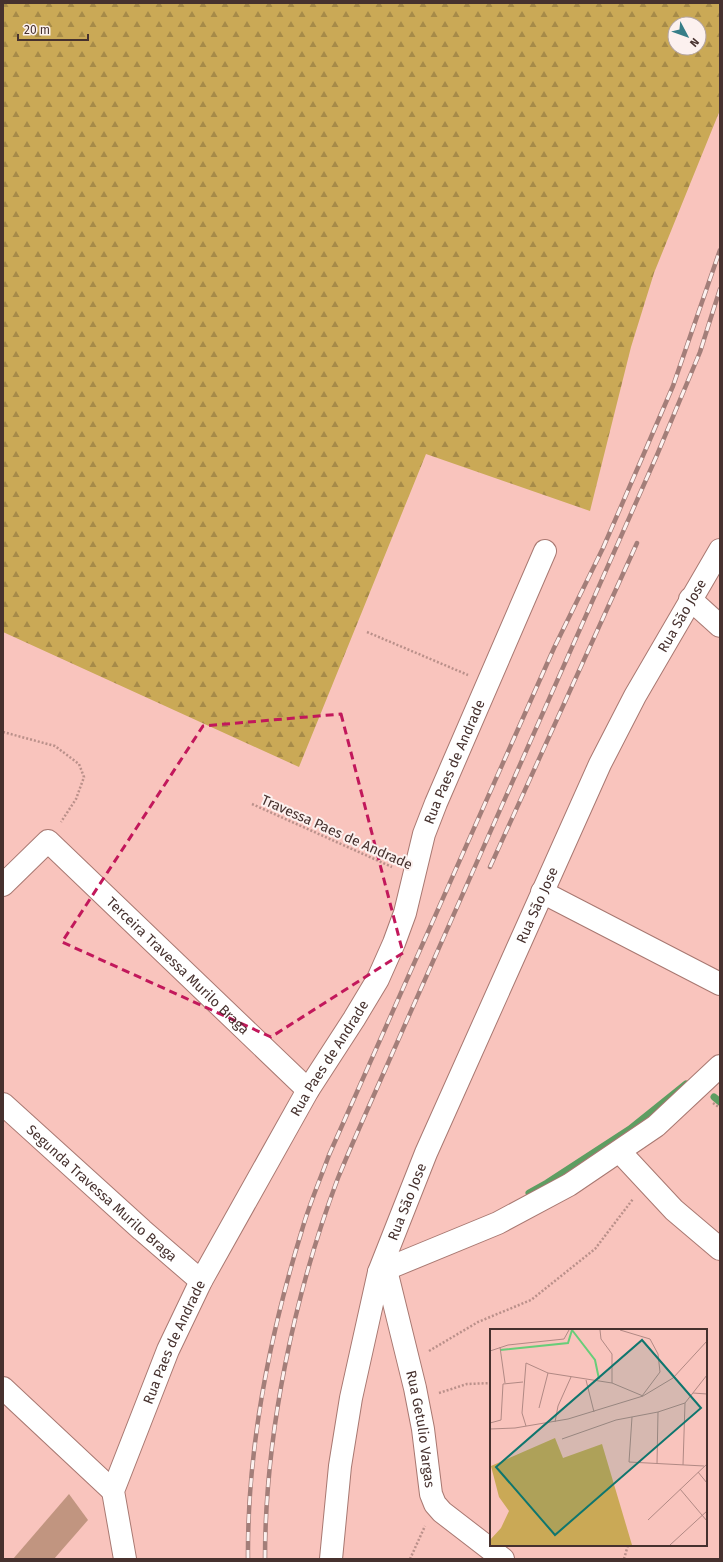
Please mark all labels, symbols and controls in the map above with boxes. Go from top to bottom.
scale bar [18,16,88,42]
north arrow [667,16,707,56]
text: 20 m [24,23,50,37]
text: N [687,35,701,49]
street label: Rua São Jose [654,576,710,655]
street label: Rua Paes de Andrade [421,697,489,827]
street label: Travessa Paes de Andrade [259,791,415,873]
street label: Rua São Jose [513,864,562,946]
street label: Terceira Travessa Murilo Braga [103,894,253,1038]
street label: Rua Paes de Andrade [287,997,372,1119]
street label: Segunda Travessa Murilo Braga [23,1121,180,1265]
street label: Rua São Jose [384,1161,430,1243]
street label: Rua Paes de Andrade [140,1278,209,1407]
inset map [490,1329,707,1546]
street label: Rua Getulio Vargas [402,1369,438,1489]

